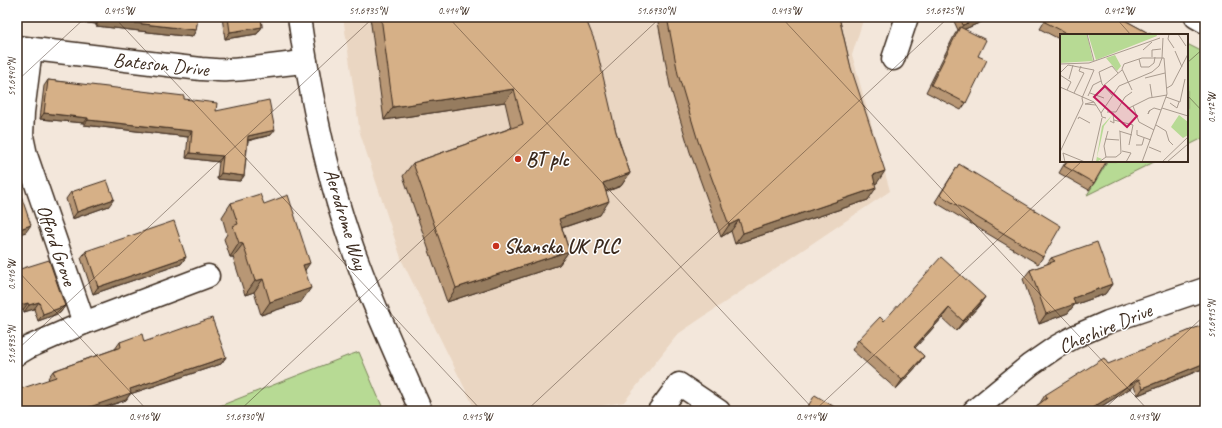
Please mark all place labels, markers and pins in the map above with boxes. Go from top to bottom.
place label: BT plc [526,147,570,172]
marker: BT plc [513,154,523,164]
place label: Skanska UK PLC [504,234,621,259]
marker: Skanska UK PLC [491,241,501,251]

